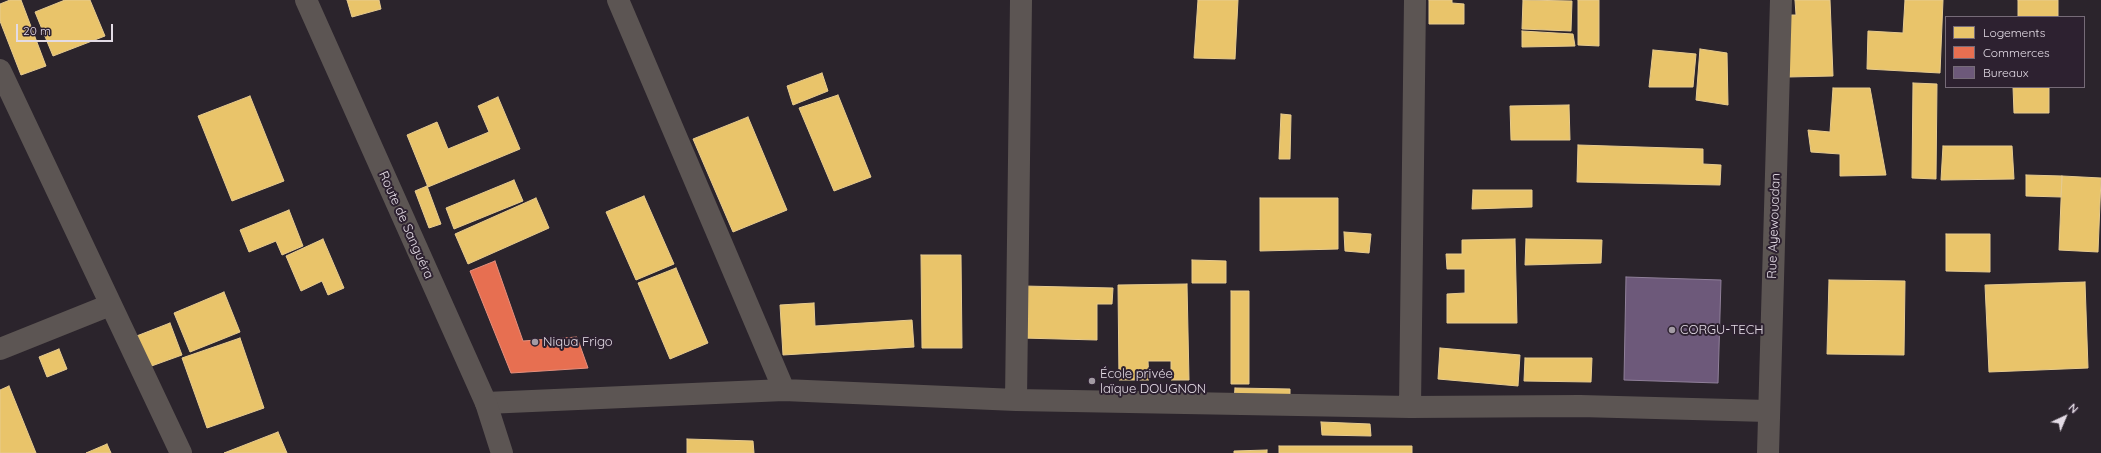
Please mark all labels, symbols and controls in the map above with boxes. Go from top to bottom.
scale bar [18,16,115,42]
legend [1945,16,2085,88]
text: 20 m [23,23,51,38]
text: Logements [1983,25,2045,40]
text: Commerces [1983,45,2050,60]
text: Bureaux [1983,65,2029,80]
street label: Route de Sanguéra [375,169,437,281]
street label: Rue Ayewouadan [1764,173,1784,279]
place label: CORGU-TECH [1680,322,1763,338]
marker: CORGU-TECH [1667,325,1677,335]
place label: Niqua Frigo [543,334,613,350]
marker: Niqua Frigo [530,337,540,347]
place label: École privée laïque DOUGNON [1100,366,1206,397]
marker: École privée laïque DOUGNON [1087,376,1097,386]
north arrow [2045,397,2085,437]
text: N [2066,401,2081,416]

